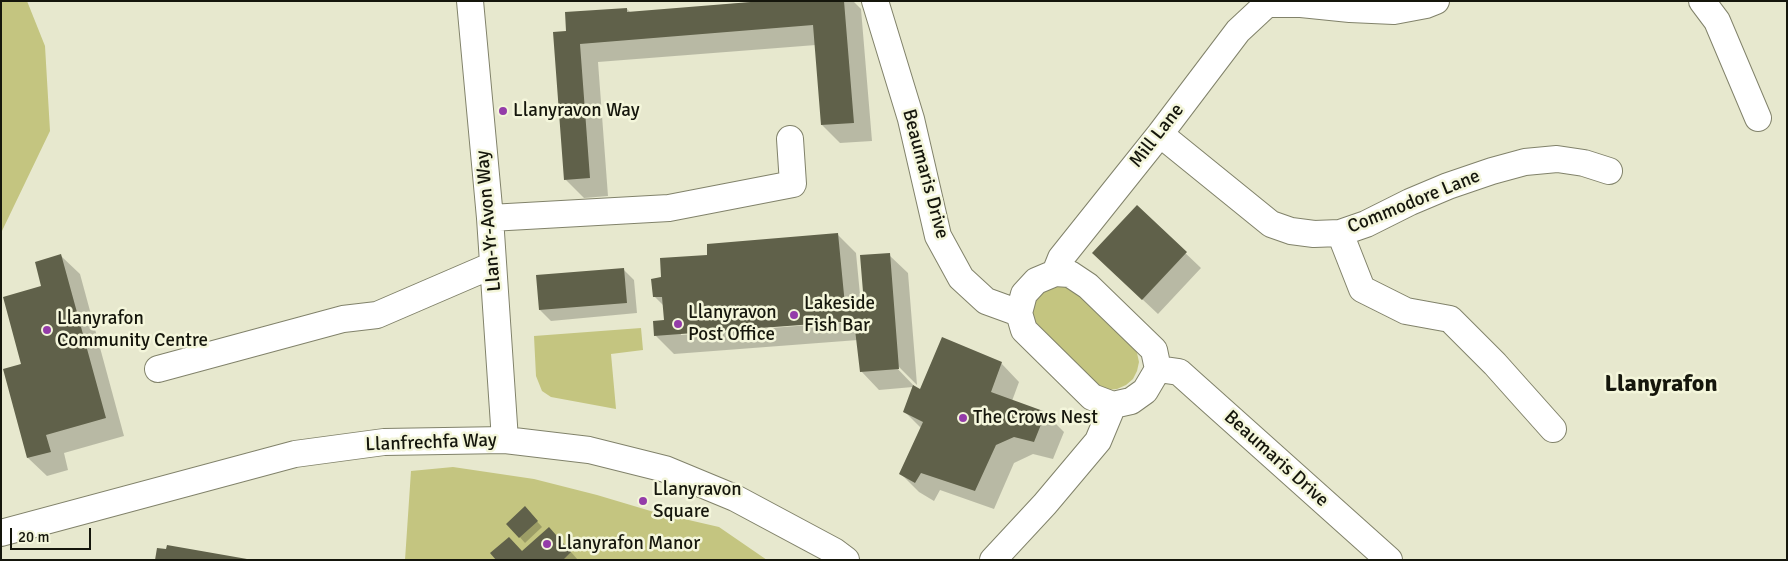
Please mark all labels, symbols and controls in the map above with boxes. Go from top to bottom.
street label: Mill Lane [1125,99,1189,173]
place label: Llanyravon Way [513,100,640,122]
marker: Llanyravon Way [497,105,509,117]
street label: Beaumaris Drive [897,107,953,241]
street label: Llan-Yr-Avon Way [471,149,507,293]
street label: Commodore Lane [1344,165,1484,239]
place label: Lakeside Fish Bar [804,293,875,337]
place label: Llanyravon Post Office [688,302,777,346]
place label: Llanyrafon Community Centre [57,308,208,352]
marker: Lakeside Fish Bar [788,309,800,321]
marker: Llanyravon Post Office [672,318,684,330]
marker: Llanyrafon Community Centre [41,324,53,336]
district label: Llanyrafon [1604,371,1718,399]
street label: Beaumaris Drive [1219,406,1333,512]
place label: The Crows Nest [973,407,1098,429]
marker: The Crows Nest [957,412,969,424]
street label: Llanfrechfa Way [365,429,497,457]
place label: Llanyravon Square [653,479,742,523]
marker: Llanyravon Square [637,495,649,507]
scale bar [12,518,94,550]
text: 20 m [18,528,49,546]
place label: Llanyrafon Manor [557,533,700,555]
marker: Llanyrafon Manor [541,538,553,550]

